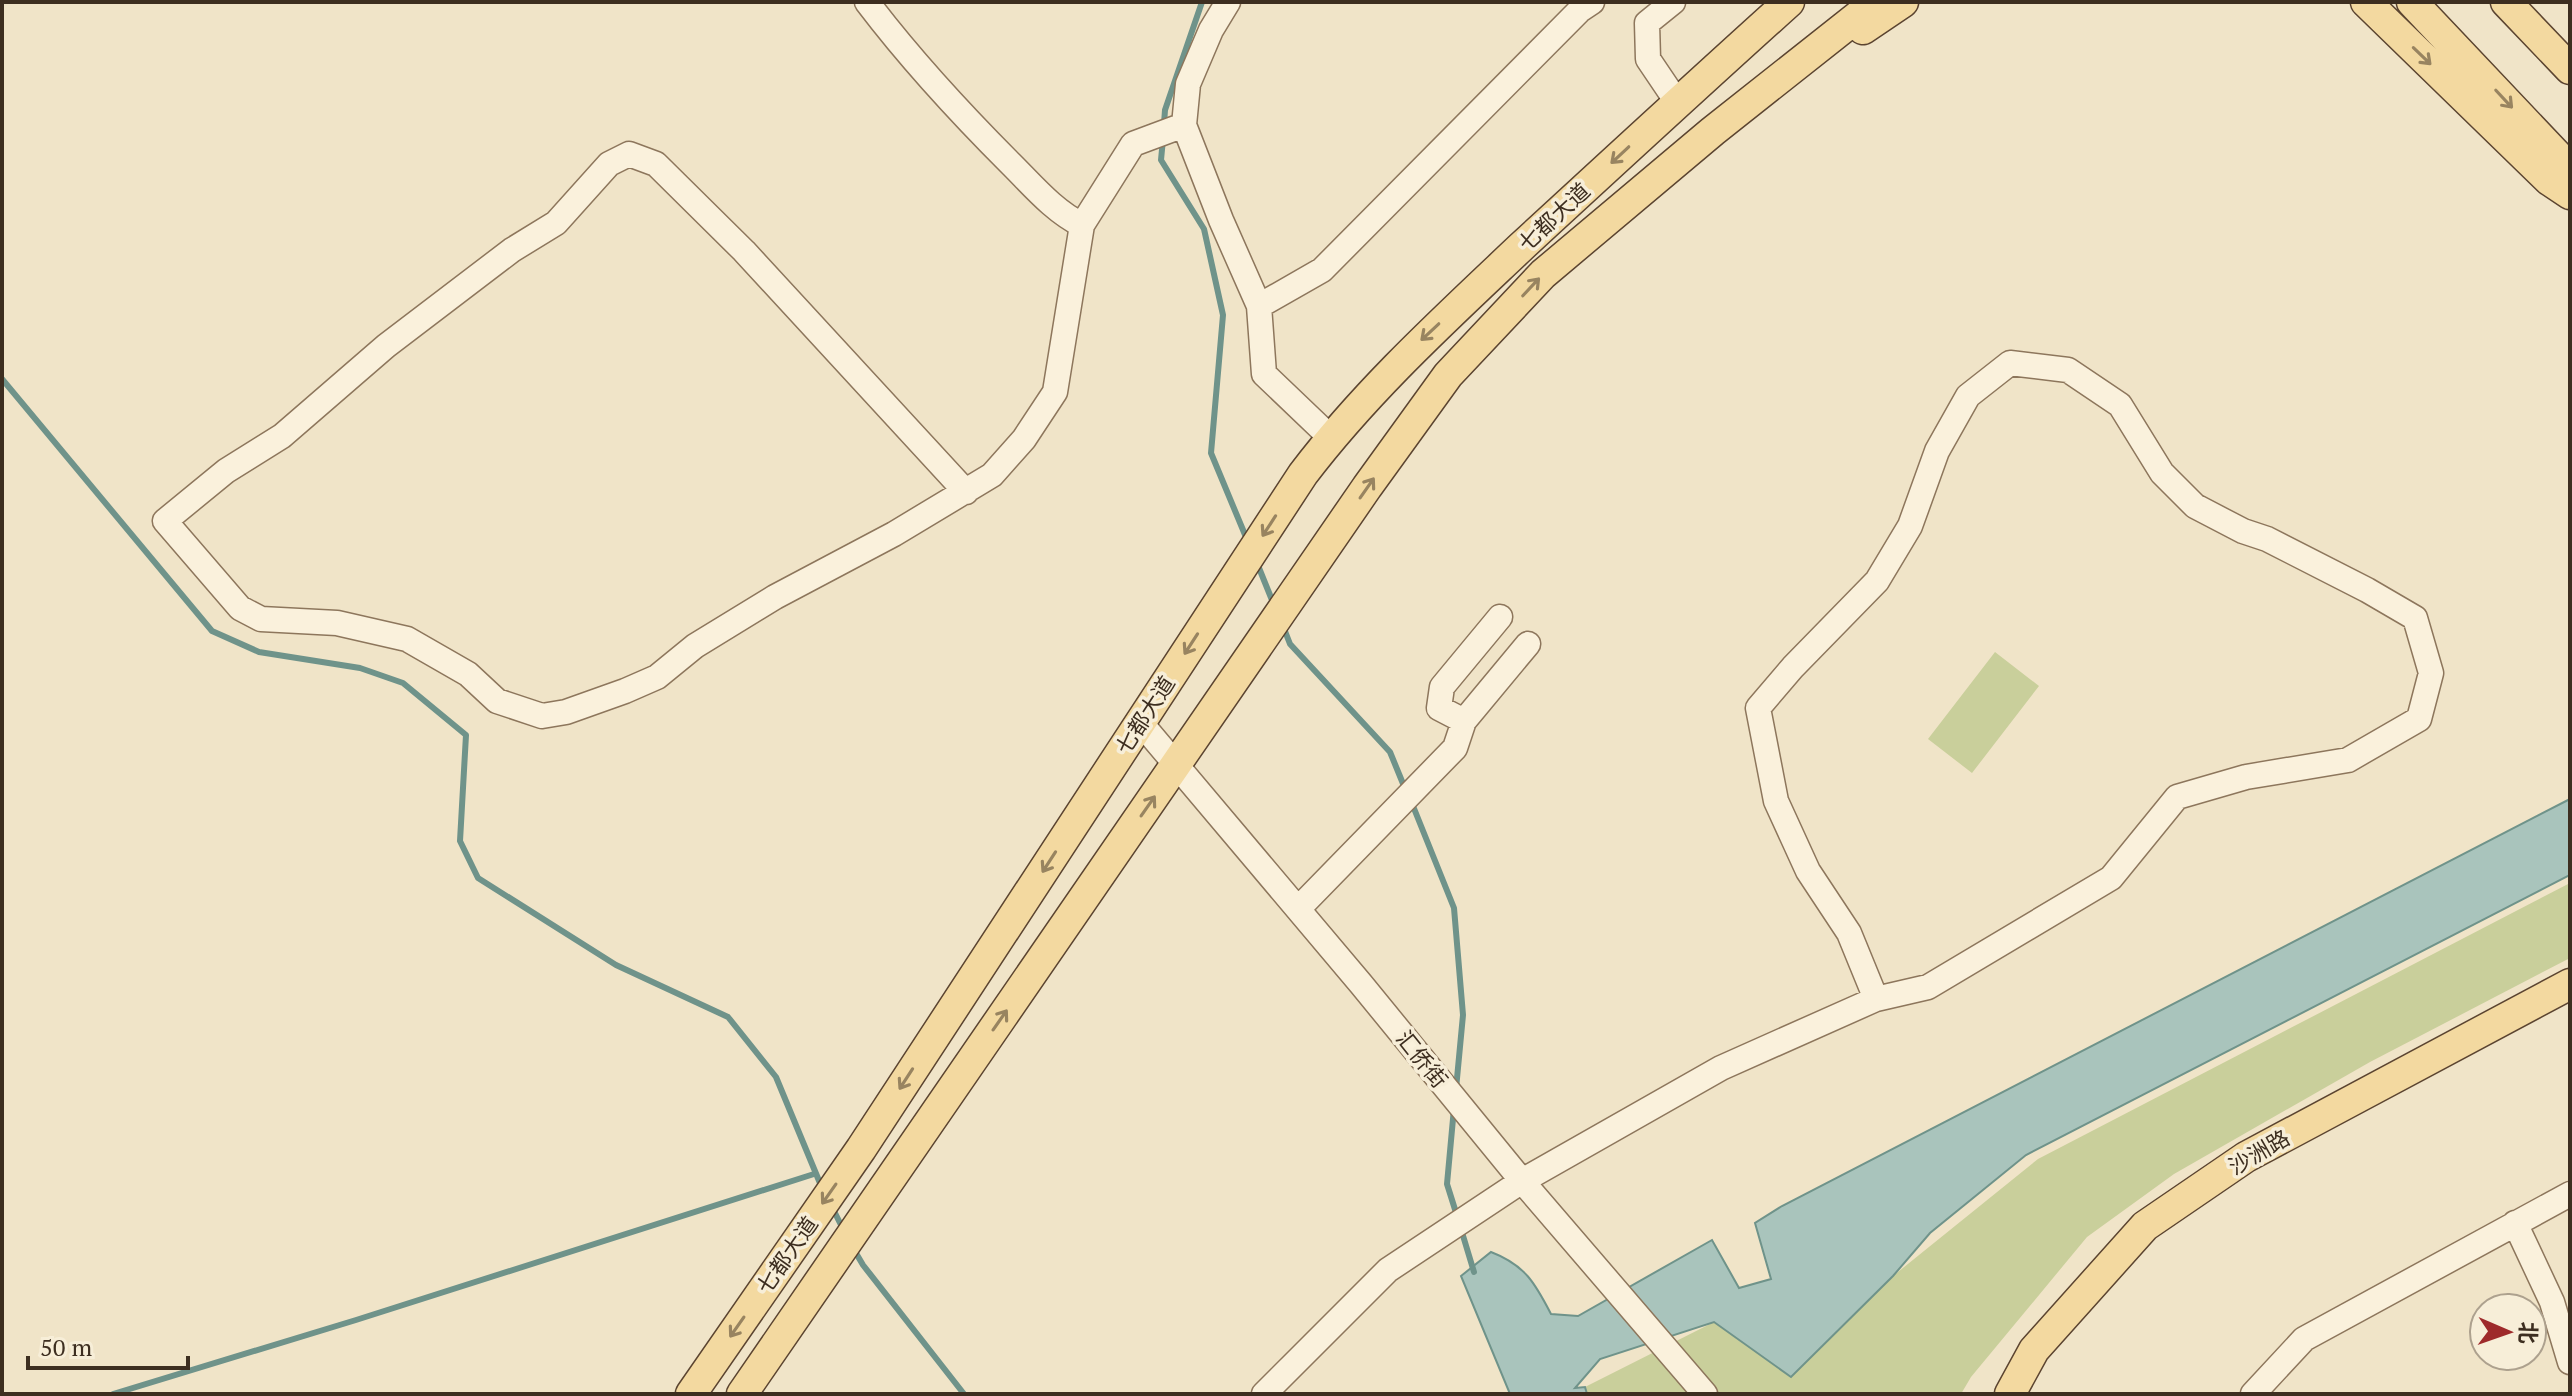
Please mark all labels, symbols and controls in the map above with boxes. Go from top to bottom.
one-way arrow [2412,47,2432,66]
one-way arrow [2494,89,2512,109]
one-way arrow [1611,145,1630,164]
street label: 七都大道 [1512,176,1596,257]
one-way arrow [1521,277,1540,297]
one-way arrow [1420,323,1440,342]
one-way arrow [1358,477,1375,499]
one-way arrow [1260,515,1277,537]
one-way arrow [1183,632,1199,655]
street label: 七都大道 [1108,670,1181,760]
one-way arrow [1140,796,1156,818]
one-way arrow [1040,850,1057,872]
one-way arrow [992,1010,1008,1032]
street label: 汇侨街 [1390,1024,1454,1093]
one-way arrow [898,1067,914,1090]
street label: 沙洲路 [2223,1123,2295,1181]
one-way arrow [821,1183,837,1205]
street label: 七都大道 [749,1210,824,1299]
north arrow [2468,1292,2548,1372]
one-way arrow [729,1316,745,1338]
scale bar [28,1320,188,1370]
text: 北 [2514,1321,2543,1344]
text: 50 m [40,1331,92,1363]

